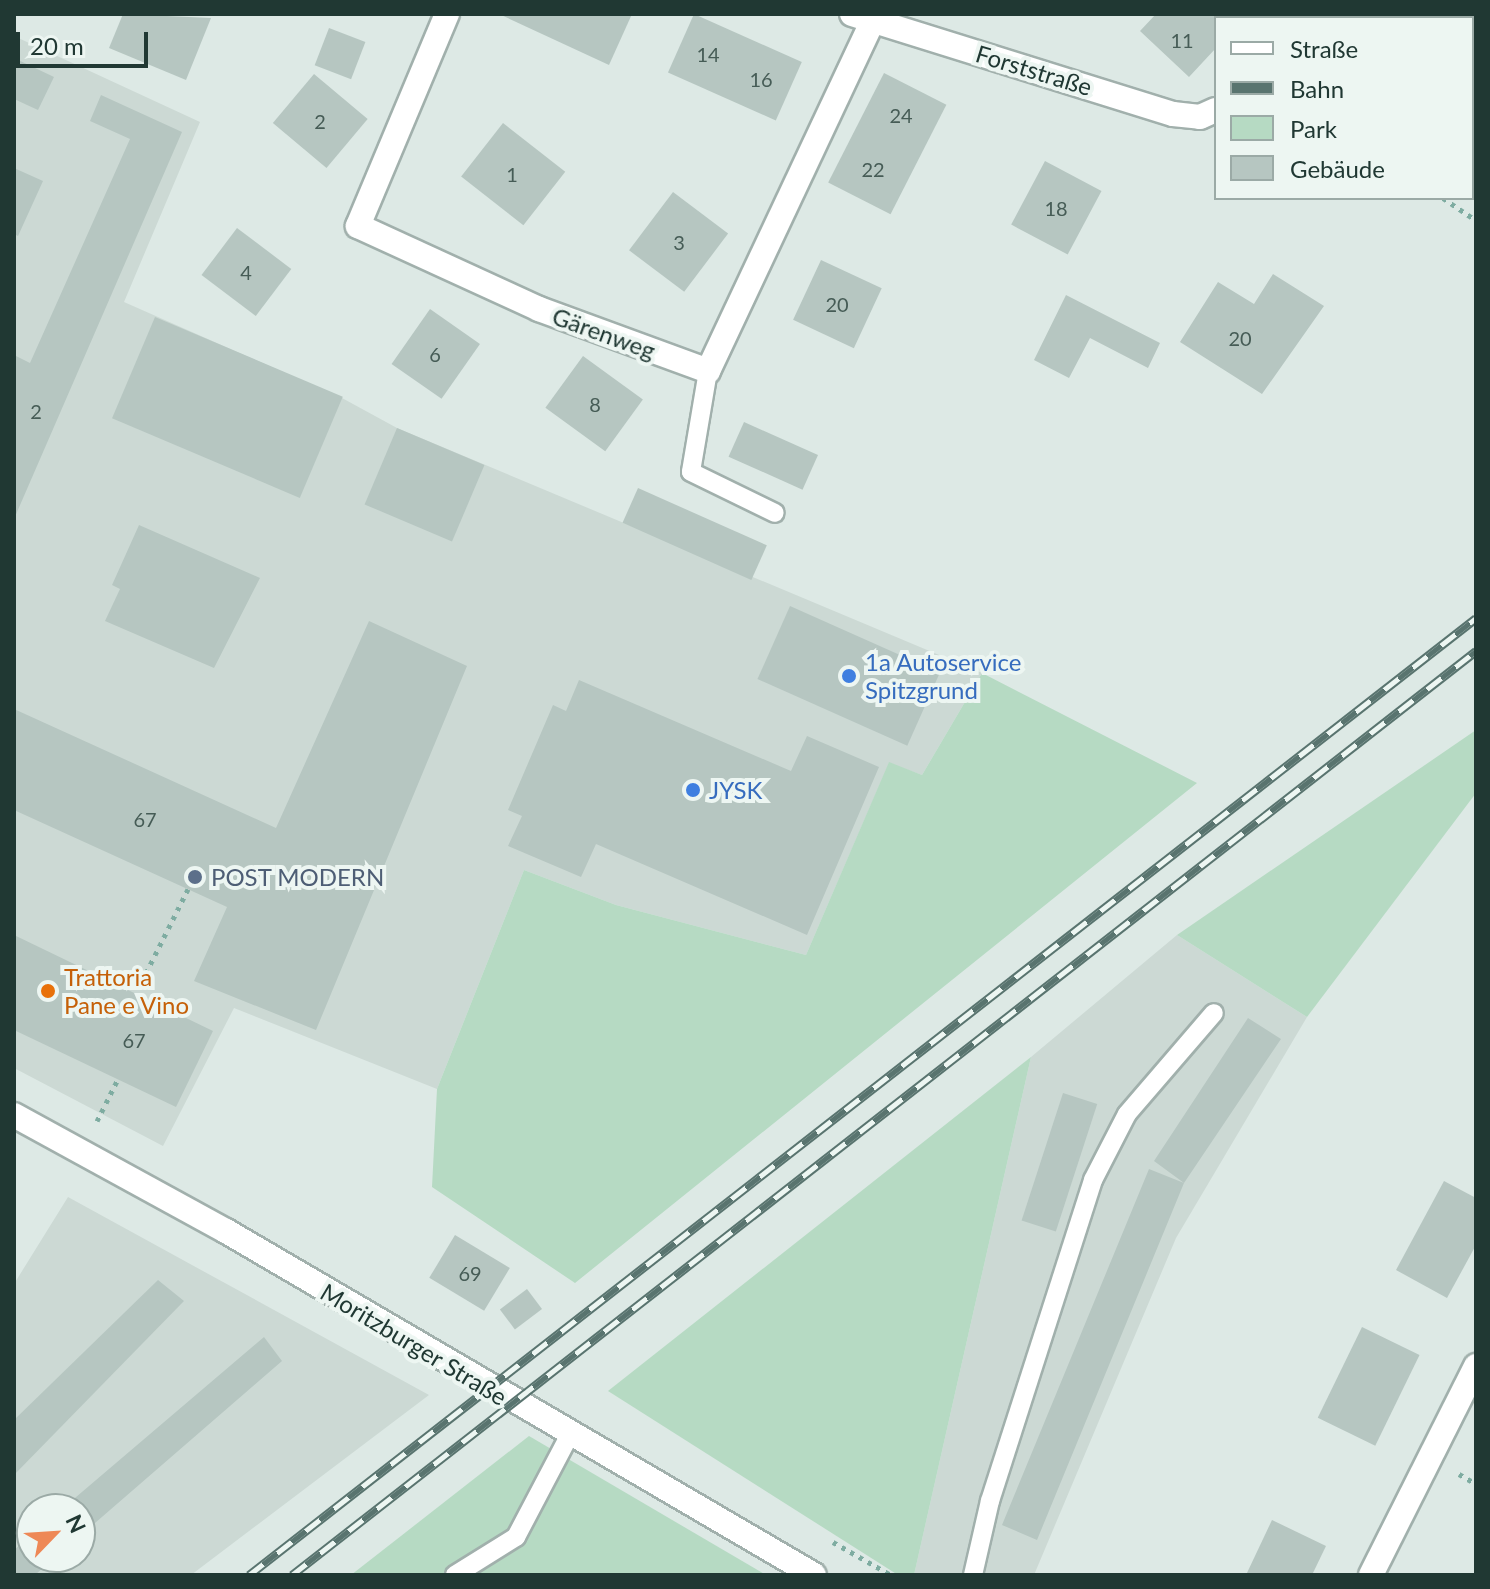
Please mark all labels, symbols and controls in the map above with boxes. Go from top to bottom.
scale bar [20,16,152,66]
legend [1214,16,1474,200]
house number: 11 [1170,28,1194,52]
text: 20 m [30,31,84,60]
text: Straße [1290,34,1358,63]
street label: Forststraße [972,39,1096,101]
house number: 14 [696,42,720,66]
house number: 16 [749,67,773,91]
text: Bahn [1290,74,1344,103]
house number: 24 [889,103,913,127]
house number: 2 [314,109,326,133]
text: Park [1290,114,1337,143]
text: Gebäude [1290,154,1385,183]
house number: 22 [861,157,885,181]
house number: 1 [506,162,518,186]
house number: 18 [1044,196,1068,220]
house number: 3 [673,230,685,254]
house number: 4 [240,260,252,284]
house number: 20 [825,292,849,316]
street label: Gärenweg [549,301,659,365]
house number: 20 [1228,326,1252,350]
house number: 6 [429,342,441,366]
house number: 8 [589,392,601,416]
house number: 2 [30,399,42,423]
place label: 1a Autoservice Spitzgrund [865,648,1022,704]
marker: 1a Autoservice Spitzgrund [840,667,858,685]
place label: JYSK [709,776,763,804]
marker: JYSK [684,781,702,799]
house number: 67 [133,807,157,831]
place label: POST MODERN [211,863,385,891]
marker: POST MODERN [186,868,204,886]
place label: Trattoria Pane e Vino [64,963,190,1019]
marker: Trattoria Pane e Vino [39,982,57,1000]
house number: 67 [122,1028,146,1052]
house number: 69 [458,1261,482,1285]
street label: Moritzburger Straße [315,1277,513,1411]
north arrow [16,1493,96,1573]
text: N [61,1510,92,1537]

